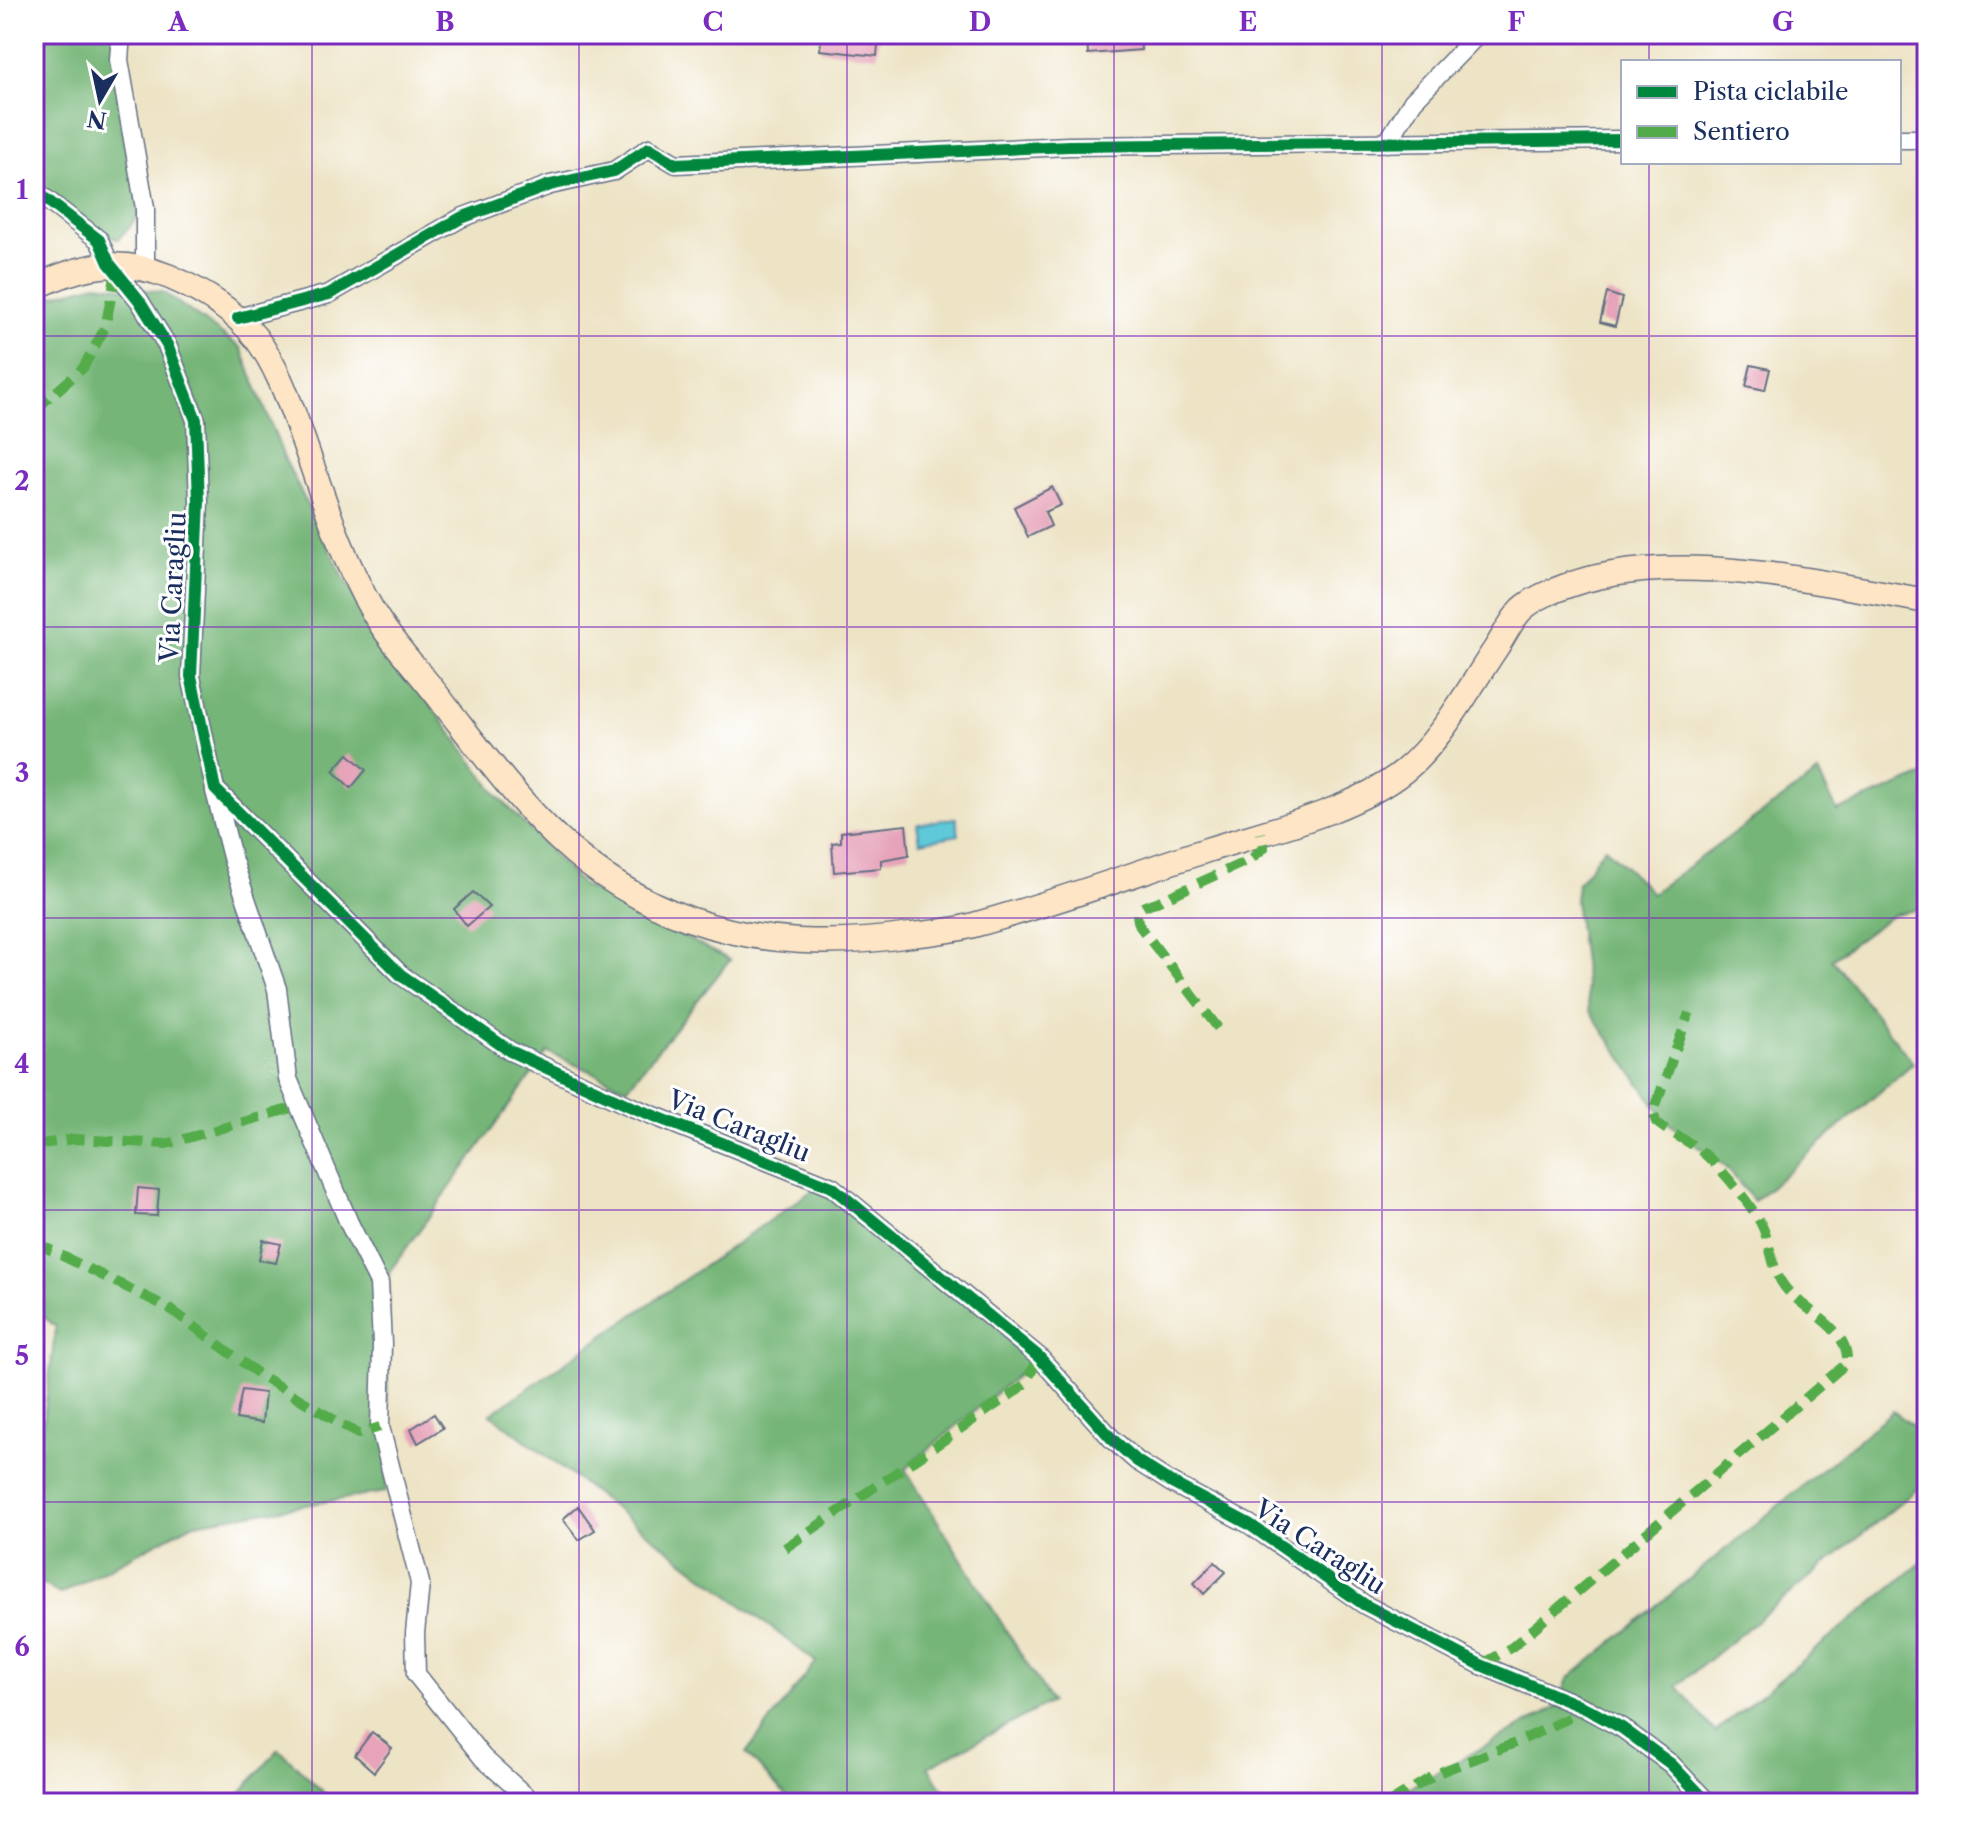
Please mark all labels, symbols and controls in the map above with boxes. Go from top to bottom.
text: A [167,6,189,38]
text: B [435,6,455,38]
text: C [703,6,723,38]
text: D [969,6,991,38]
text: E [1239,6,1257,38]
text: F [1507,6,1525,38]
text: G [1772,6,1794,38]
north arrow [60,60,140,140]
legend [1621,60,1901,164]
text: Pista ciclabile [1693,77,1848,106]
text: N [85,104,109,134]
text: Sentiero [1693,117,1790,146]
text: 1 [16,174,28,206]
text: 2 [14,465,30,497]
street label: Via Caragliu [153,511,193,664]
text: 3 [15,757,29,789]
text: 4 [14,1048,30,1080]
street label: Via Caragliu [662,1083,815,1169]
text: 5 [15,1340,29,1372]
street label: Via Caragliu [1247,1492,1392,1601]
text: 6 [14,1631,30,1663]

